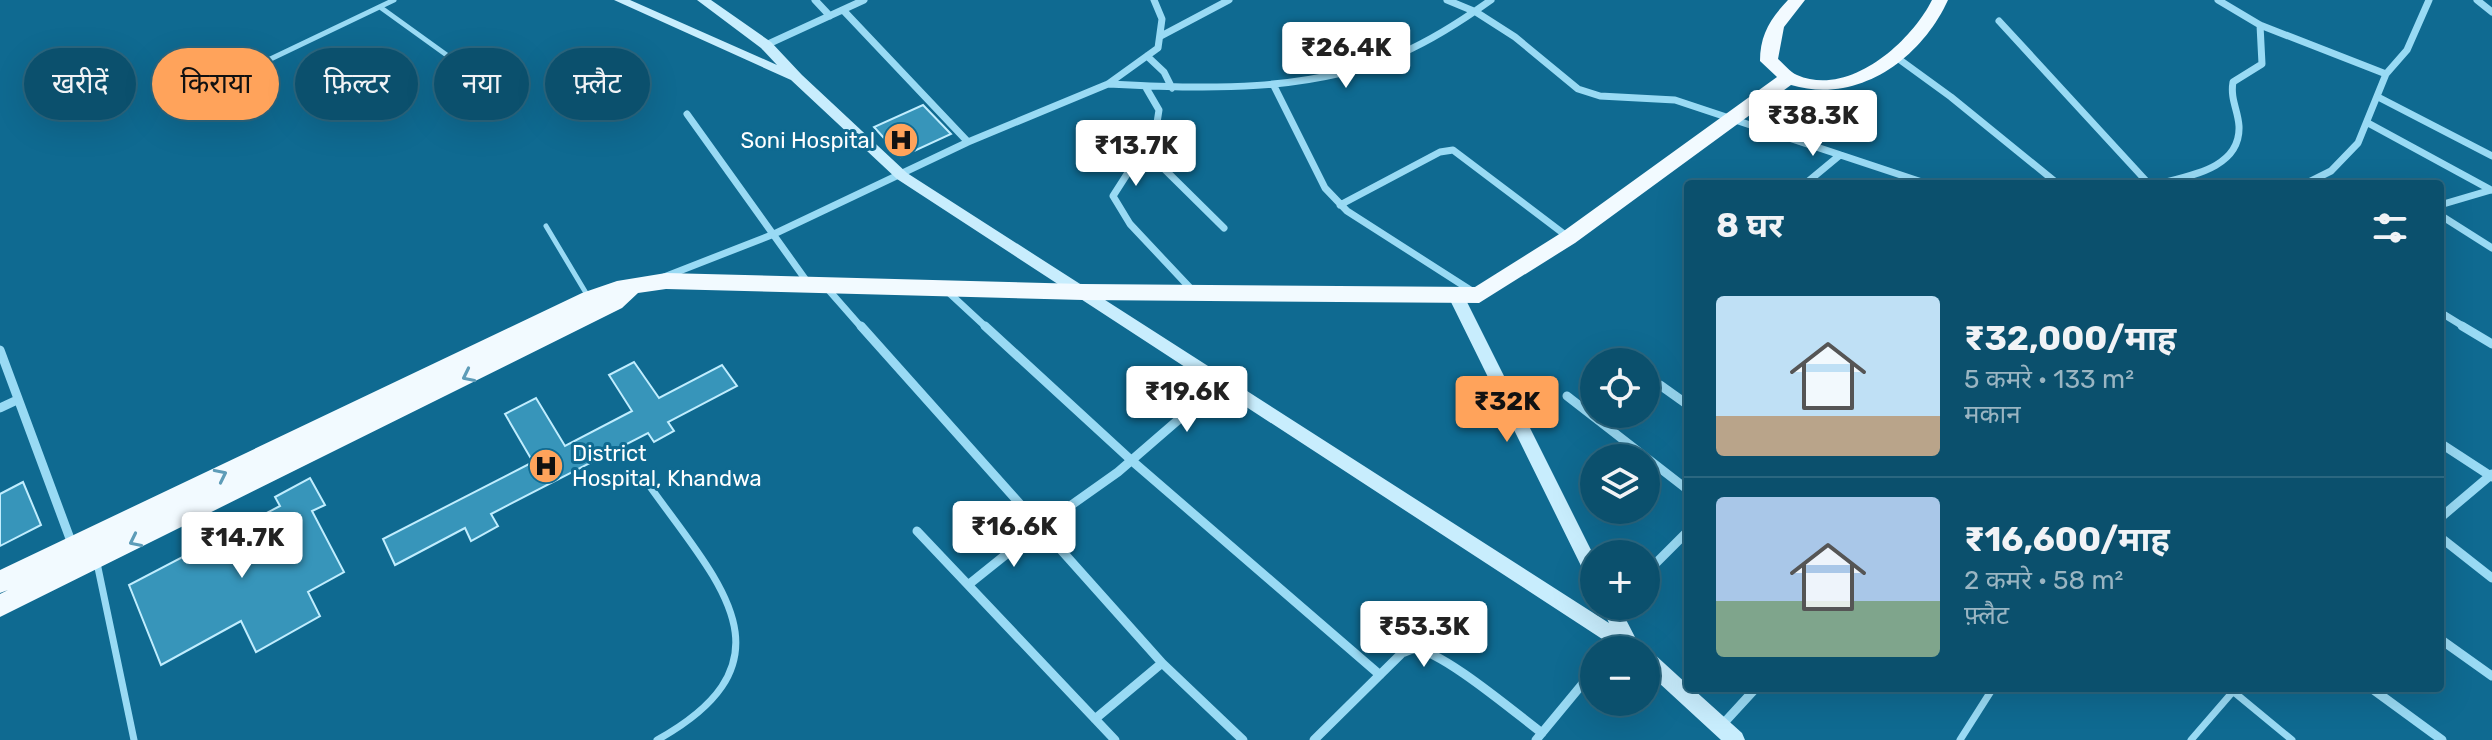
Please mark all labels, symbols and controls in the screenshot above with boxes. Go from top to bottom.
pin: ₹26.4K [1281,22,1411,90]
text: ₹26.4K [1300,32,1392,63]
chip: खरीदें [24,48,136,120]
chip: किराया [152,48,279,120]
chip: फ़िल्टर [295,48,418,120]
chip: नया [434,48,529,120]
chip: फ़्लैट [545,48,650,120]
pin: ₹38.3K [1748,90,1878,158]
text: ₹38.3K [1767,100,1859,131]
pin: ₹13.7K [1071,120,1201,188]
hospital icon: Soni Hospital [882,121,920,159]
place label: Soni Hospital [741,127,875,154]
text: ₹13.7K [1094,130,1178,161]
text: 8 घर [1716,205,1783,246]
icon: filters [2368,206,2412,250]
text: ₹32,000/माह [1964,318,2176,359]
icon: home [1780,328,1876,424]
map controls [1580,348,1660,716]
button: locate [1580,348,1660,428]
text: 5 कमरे · 133 m² [1964,364,2134,395]
one-way arrow [462,366,477,382]
pin: ₹19.6K [1122,366,1252,434]
text: ₹19.6K [1144,376,1230,407]
pin: ₹32K [1460,376,1554,444]
text: ₹32K [1474,386,1540,417]
text: मकान [1964,399,2021,430]
place label: District Hospital, Khandwa [572,440,762,492]
button: layers [1580,444,1660,524]
hospital icon: District Hospital, Khandwa [527,447,565,485]
one-way arrow [213,469,228,485]
pin: ₹16.6K [949,501,1079,569]
text: ₹16.6K [971,511,1057,542]
pin: ₹14.7K [177,512,307,580]
text: ₹16,600/माह [1964,519,2170,560]
text: ₹14.7K [200,522,284,553]
icon: home [1780,529,1876,625]
one-way arrow [128,531,143,547]
button: + [1580,540,1660,620]
text: 2 कमरे · 58 m² [1964,565,2123,596]
text: फ़्लैट [1964,600,2009,631]
pin: ₹53.3K [1359,601,1489,669]
text: ₹53.3K [1378,611,1470,642]
button: − [1580,636,1660,716]

